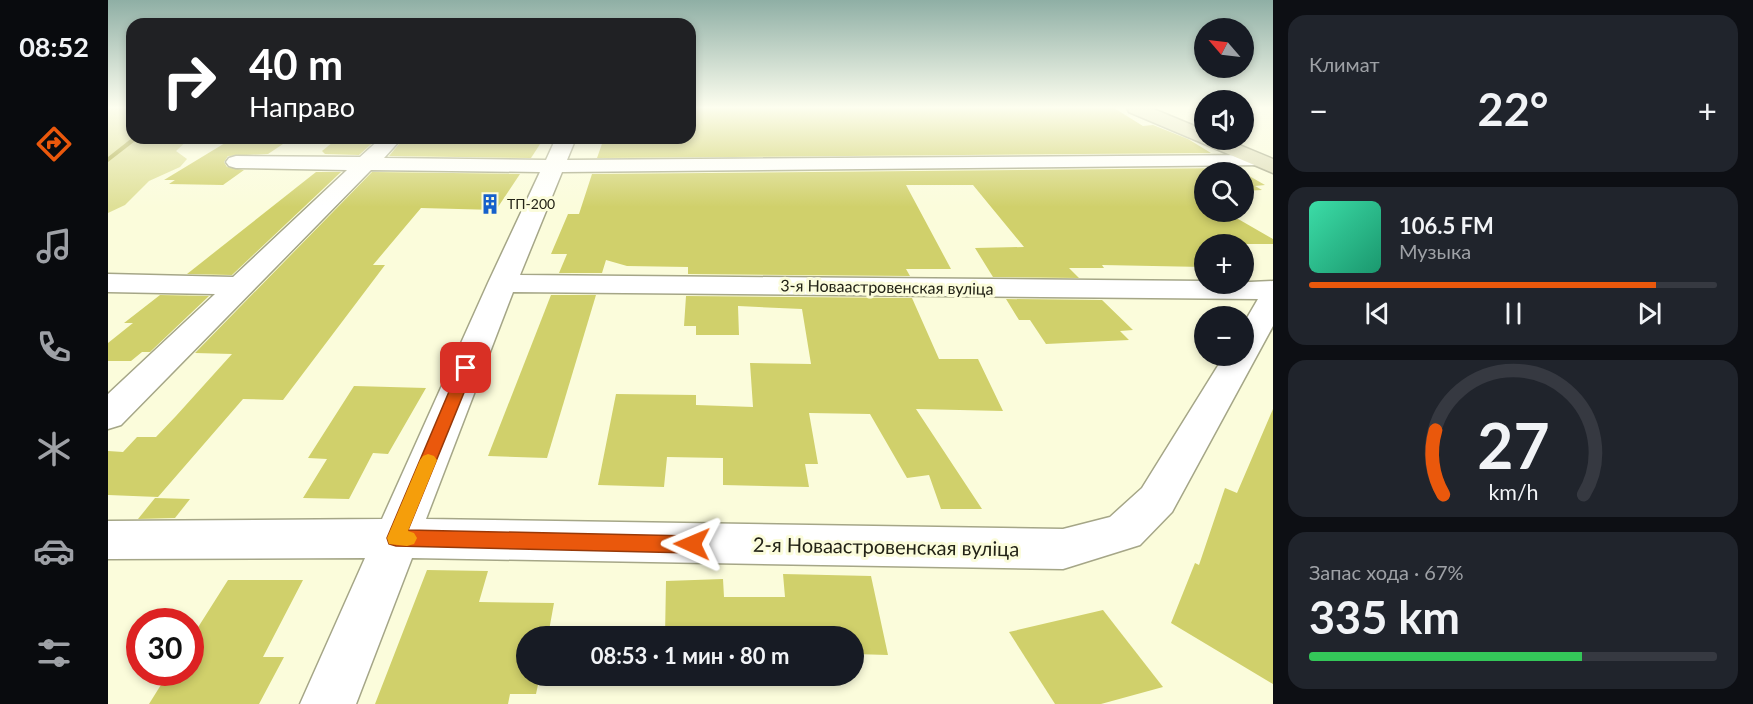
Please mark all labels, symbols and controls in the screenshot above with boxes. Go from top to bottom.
north arrow [1194,18,1254,78]
map controls [1194,18,1254,366]
text: 08:52 [19,30,89,63]
text: 40 m [249,39,343,89]
icon: right [150,42,228,120]
text: Климат [1309,52,1380,76]
text: 22° [1478,82,1548,136]
text: Направо [249,90,355,123]
button: sound [1194,90,1254,150]
text: − [1309,90,1328,130]
text: + [1698,90,1717,130]
icon: directions [33,123,75,165]
button: search [1194,162,1254,222]
building icon: ТП-200 [478,192,502,216]
place label: ТП-200 [507,195,555,212]
text: 106.5 FM [1399,212,1494,239]
icon: music [33,225,75,267]
button: + [1194,234,1254,294]
text: Музыка [1399,239,1471,263]
street label: 3-я Новаастровенская вуліца [780,275,994,298]
icon: previous [1361,297,1394,330]
icon: pause [1497,297,1530,330]
icon: next [1633,297,1666,330]
button: − [1194,306,1254,366]
icon: phone [33,326,75,368]
pin [440,342,491,393]
icon: arrive [449,351,482,384]
text: 27 [1477,407,1549,482]
icon: climate [33,428,75,470]
text: km/h [1488,480,1538,506]
position arrow [660,512,724,576]
icon: car [33,530,75,572]
street label: 2-я Новаастровенская вуліца [753,532,1019,560]
text: Запас хода · 67% [1309,560,1464,584]
text: 335 km [1309,590,1460,644]
speed limit sign: 30 [126,608,204,686]
icon: filters [33,632,75,674]
text: 08:53 · 1 мин · 80 m [591,642,789,669]

